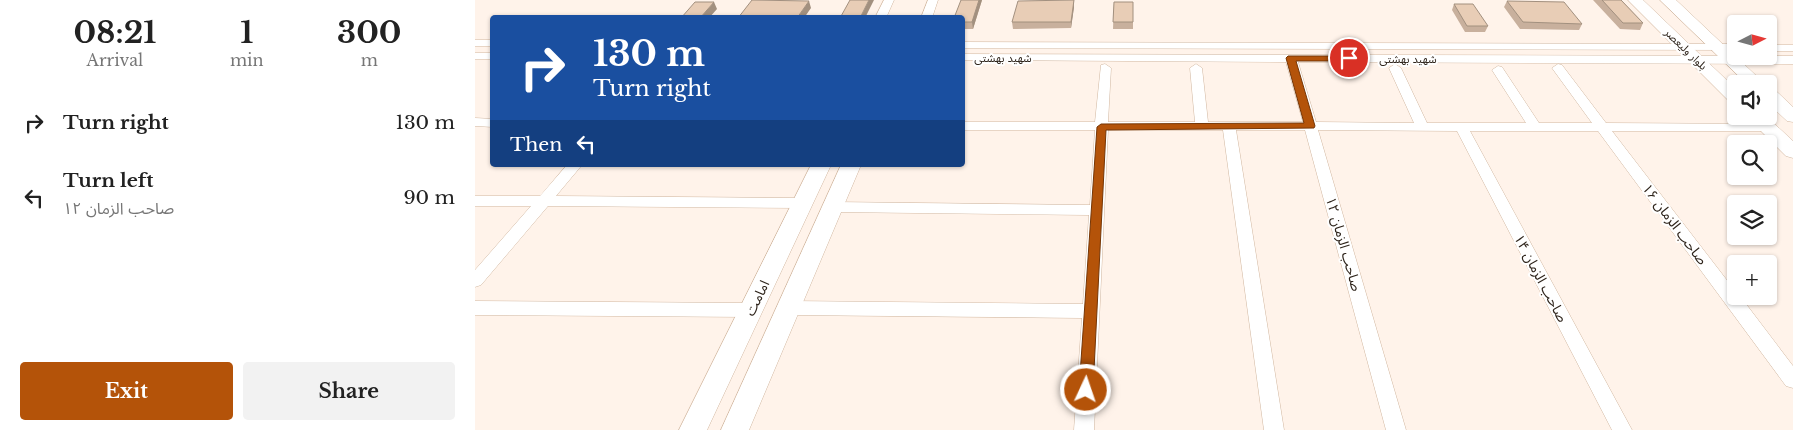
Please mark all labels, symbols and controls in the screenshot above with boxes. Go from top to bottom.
text: 08:21 [74,14,156,51]
text: 1 [240,14,253,51]
text: 300 [337,14,401,51]
north arrow [1727,15,1777,65]
map controls [1727,15,1777,305]
street label: بلوار ولیعصر [1661,25,1710,73]
text: 130 m [593,32,705,75]
icon: right [510,35,575,100]
pin [1328,37,1370,79]
icon: arrive [1335,44,1363,72]
text: Arrival [87,50,143,70]
text: min [230,50,264,70]
text: m [361,50,378,70]
street label: شهید بهشتی [974,51,1032,65]
street label: شهید بهشتی [1379,52,1437,66]
text: Turn right [593,75,711,102]
button: sound [1727,75,1777,125]
icon: right [20,109,48,137]
text: Turn right [63,111,169,134]
text: 130 m [395,111,455,134]
icon: left [572,130,600,158]
text: Then [510,133,562,156]
button: search [1727,135,1777,185]
text: Turn left [63,169,154,192]
street label: صاحب الزمان ۱۶ [1639,180,1712,269]
icon: left [20,184,48,212]
text: 90 m [403,186,455,209]
street label: صاحب الزمان ۱۲ [1322,195,1366,294]
button: layers [1727,195,1777,245]
text: صاحب الزمان ۱۲ [63,198,174,218]
street label: صاحب الزمان ۱۴ [1510,231,1572,325]
button: + [1727,255,1777,305]
street label: امامت [741,277,773,319]
button: Exit [20,362,233,420]
button: Share [243,362,455,420]
position arrow [1059,363,1111,415]

